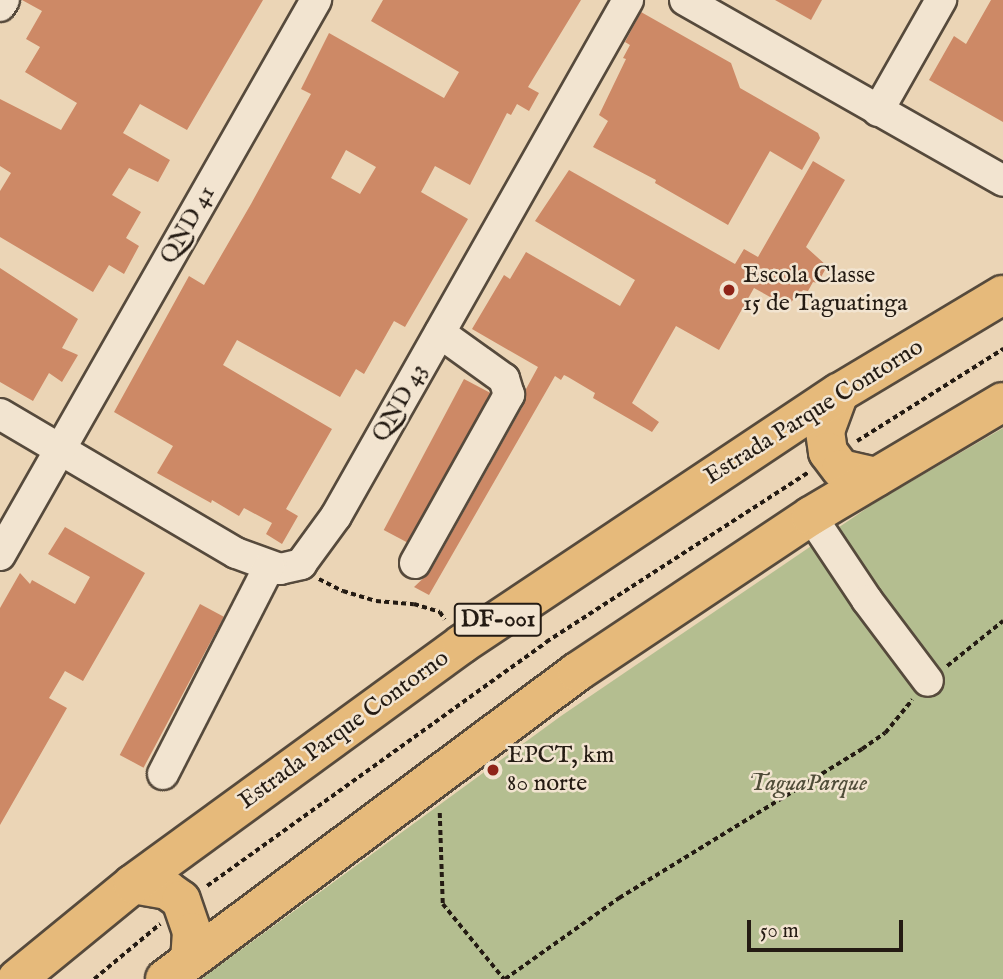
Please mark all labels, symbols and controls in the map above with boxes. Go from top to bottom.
street label: QND 41 [154,181,222,269]
place label: Escola Classe 15 de Taguatinga [743,262,908,318]
marker: Escola Classe 15 de Taguatinga [721,282,737,298]
street label: Estrada Parque Contorno [699,333,929,491]
street label: QND 43 [366,359,434,447]
road number: DF-001 [452,600,544,640]
street label: Estrada Parque Contorno [233,644,455,816]
place label: EPCT, km 80 norte [507,742,614,798]
marker: EPCT, km 80 norte [485,762,501,778]
park label: TaguaParque [749,770,867,798]
scale bar [751,906,907,950]
text: 50 m [760,918,799,945]

